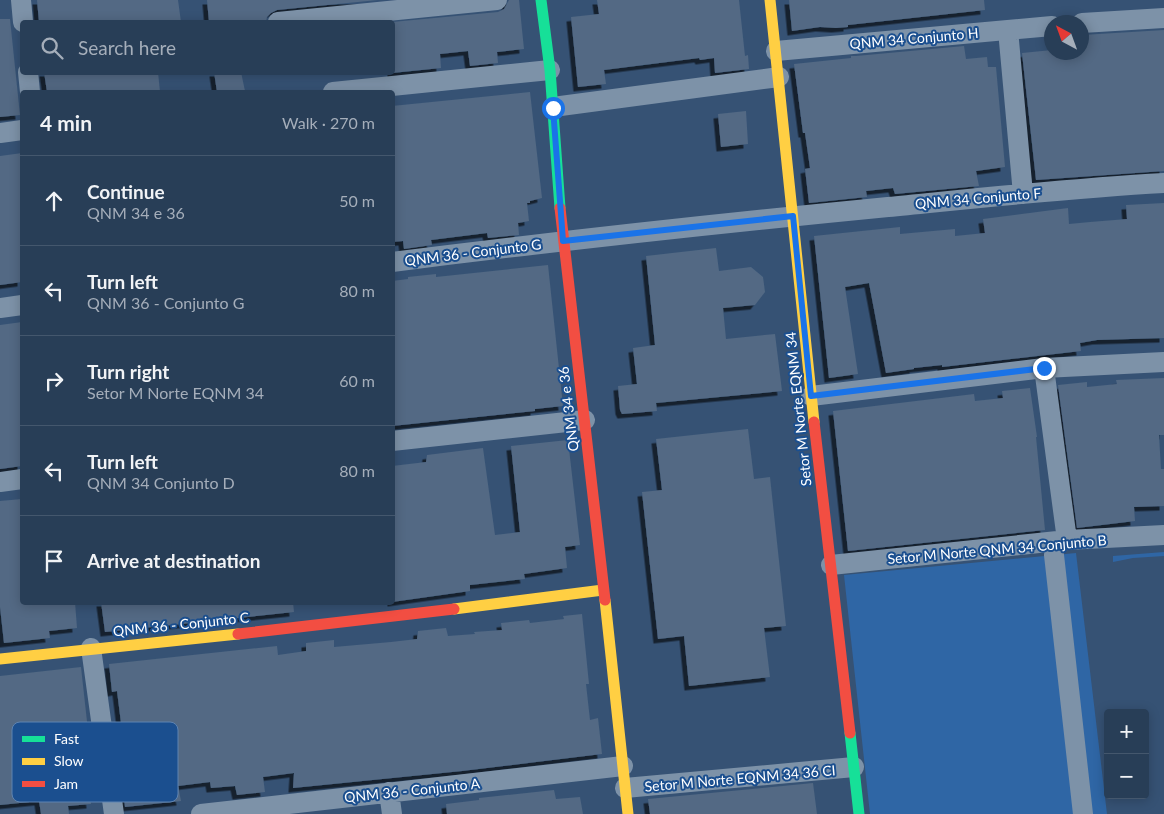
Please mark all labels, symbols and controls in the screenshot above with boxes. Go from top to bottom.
north arrow [1044,15,1089,60]
search box [20,20,395,75]
street label: QNM 34 Conjunto H [849,24,979,52]
icon: search [38,34,66,62]
text: Search here [78,36,176,59]
route start [542,97,565,120]
text: 4 min [40,110,92,135]
text: Walk · 270 m [282,113,375,132]
text: Continue [87,180,165,203]
street label: QNM 34 Conjunto F [914,184,1042,212]
icon: ahead [40,187,68,215]
text: 50 m [339,191,375,210]
text: QNM 34 e 36 [87,203,185,222]
street label: QNM 36 - Conjunto G [404,235,542,269]
text: Turn left [87,270,158,293]
icon: left [40,277,68,305]
text: 80 m [339,281,375,300]
text: QNM 36 - Conjunto G [87,293,244,312]
street label: Setor M Norte EQNM 34 [781,331,815,487]
route end [1033,357,1056,380]
text: Turn right [87,360,169,383]
street label: QNM 34 e 36 [554,366,582,452]
icon: right [40,367,68,395]
text: 60 m [339,371,375,390]
text: Setor M Norte EQNM 34 [87,383,264,402]
text: Turn left [87,450,158,473]
icon: left [40,457,68,485]
text: 80 m [339,461,375,480]
text: QNM 34 Conjunto D [87,473,235,492]
street label: Setor M Norte QNM 34 Conjunto B [887,531,1107,567]
icon: arrive [40,547,68,575]
text: Arrive at destination [87,549,260,572]
street label: QNM 36 - Conjunto C [112,608,251,640]
map controls [1104,709,1149,799]
button: + [1104,709,1149,754]
legend [12,722,178,802]
text: Fast [54,730,79,747]
text: Slow [54,752,84,769]
button: − [1104,754,1149,799]
street label: Setor M Norte EQNM 34 36 CI [644,761,836,795]
street label: QNM 36 - Conjunto A [343,774,481,806]
text: Jam [54,775,78,792]

